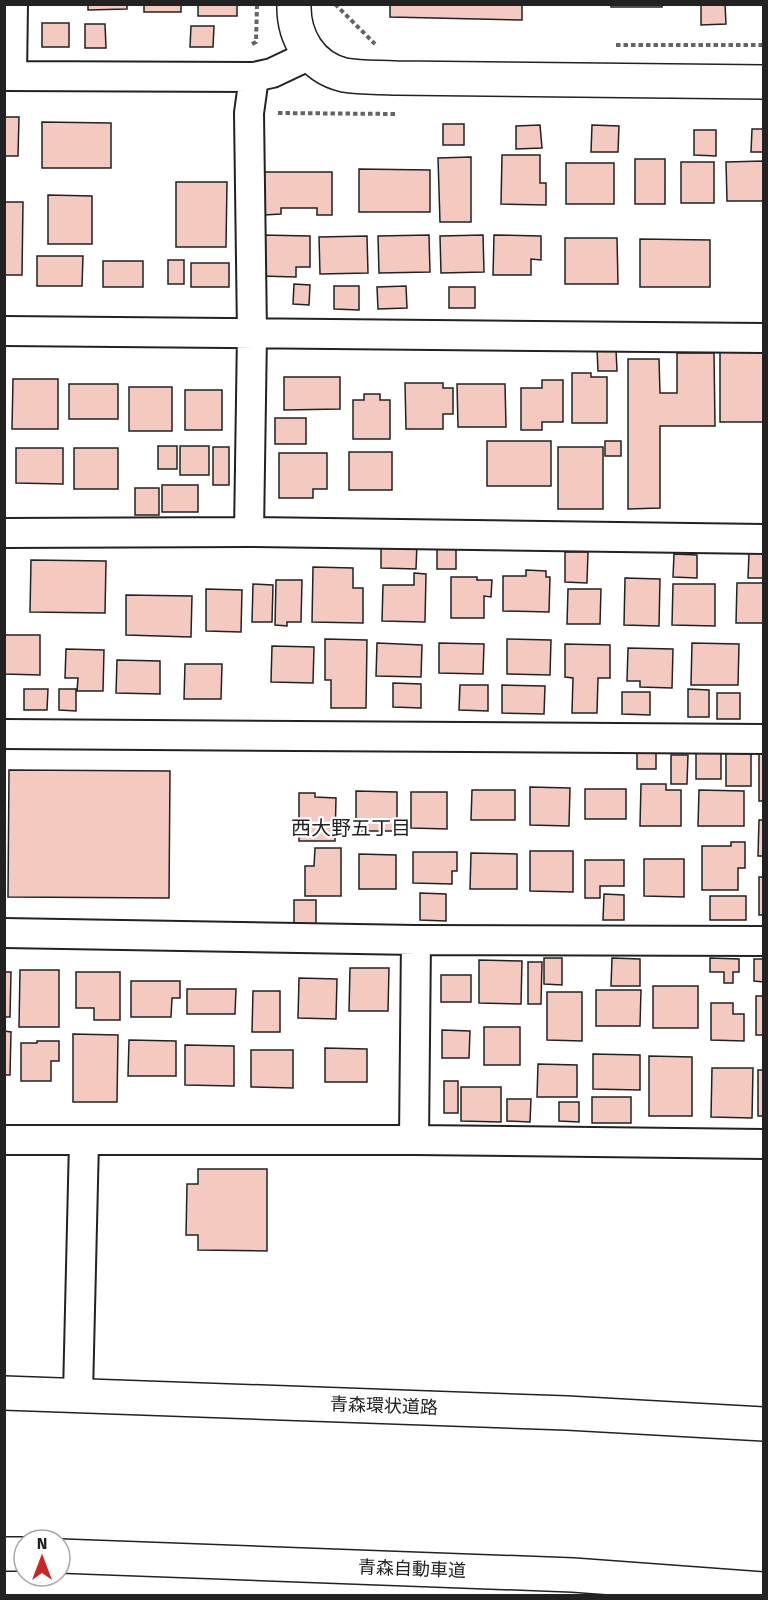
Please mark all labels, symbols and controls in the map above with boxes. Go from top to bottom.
district label: 西大野五丁目 [291,816,411,840]
street label: 青森環状道路 [330,1393,438,1419]
north arrow [12,1528,72,1588]
text: N [37,1534,47,1553]
street label: 青森自動車道 [358,1556,466,1582]

